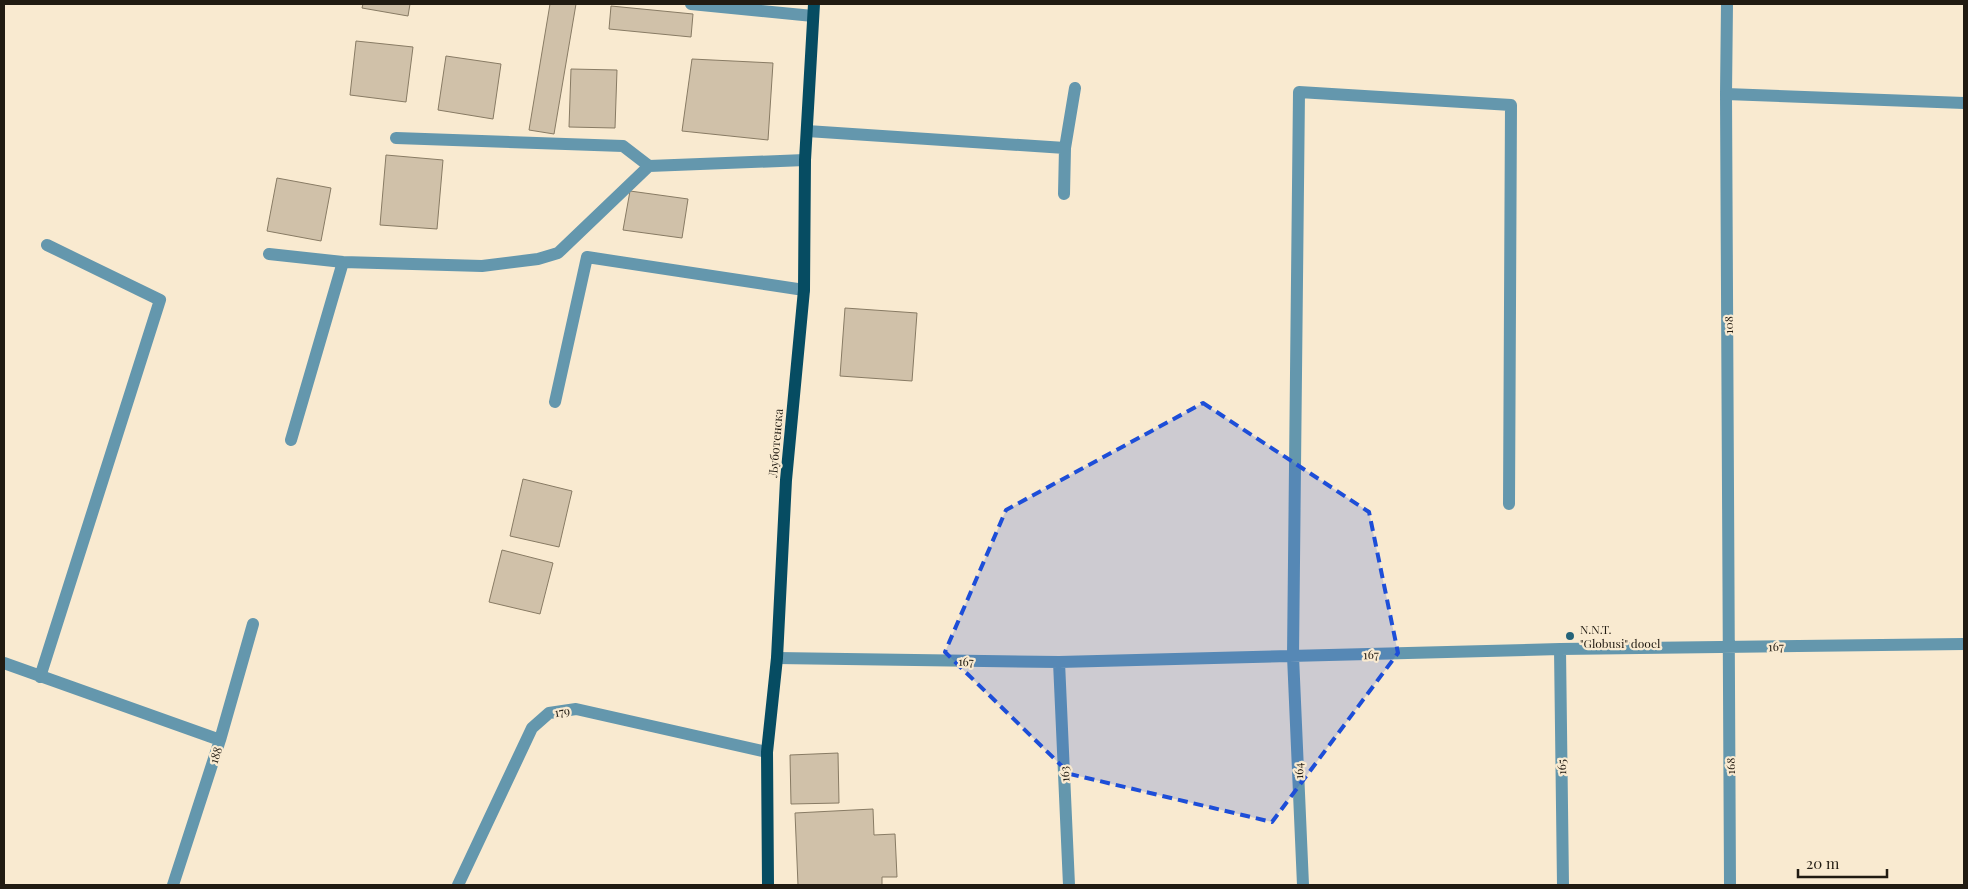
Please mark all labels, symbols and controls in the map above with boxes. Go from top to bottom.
street label: 108 [1720,316,1736,334]
street label: Љуботенска [764,408,786,479]
place label: N.N.T. "Globusi" dooel [1580,621,1661,651]
marker: N.N.T. "Globusi" dooel [1564,630,1576,642]
street label: 167 [1768,638,1784,654]
street label: 167 [1363,646,1379,662]
street label: 167 [958,653,974,669]
street label: 179 [553,702,571,720]
street label: 188 [205,744,225,766]
street label: 168 [1722,758,1738,774]
street label: 165 [1553,759,1569,775]
street label: 164 [1290,762,1306,780]
street label: 163 [1056,766,1072,782]
scale bar [1798,846,1887,878]
text: 20 m [1806,853,1840,873]

